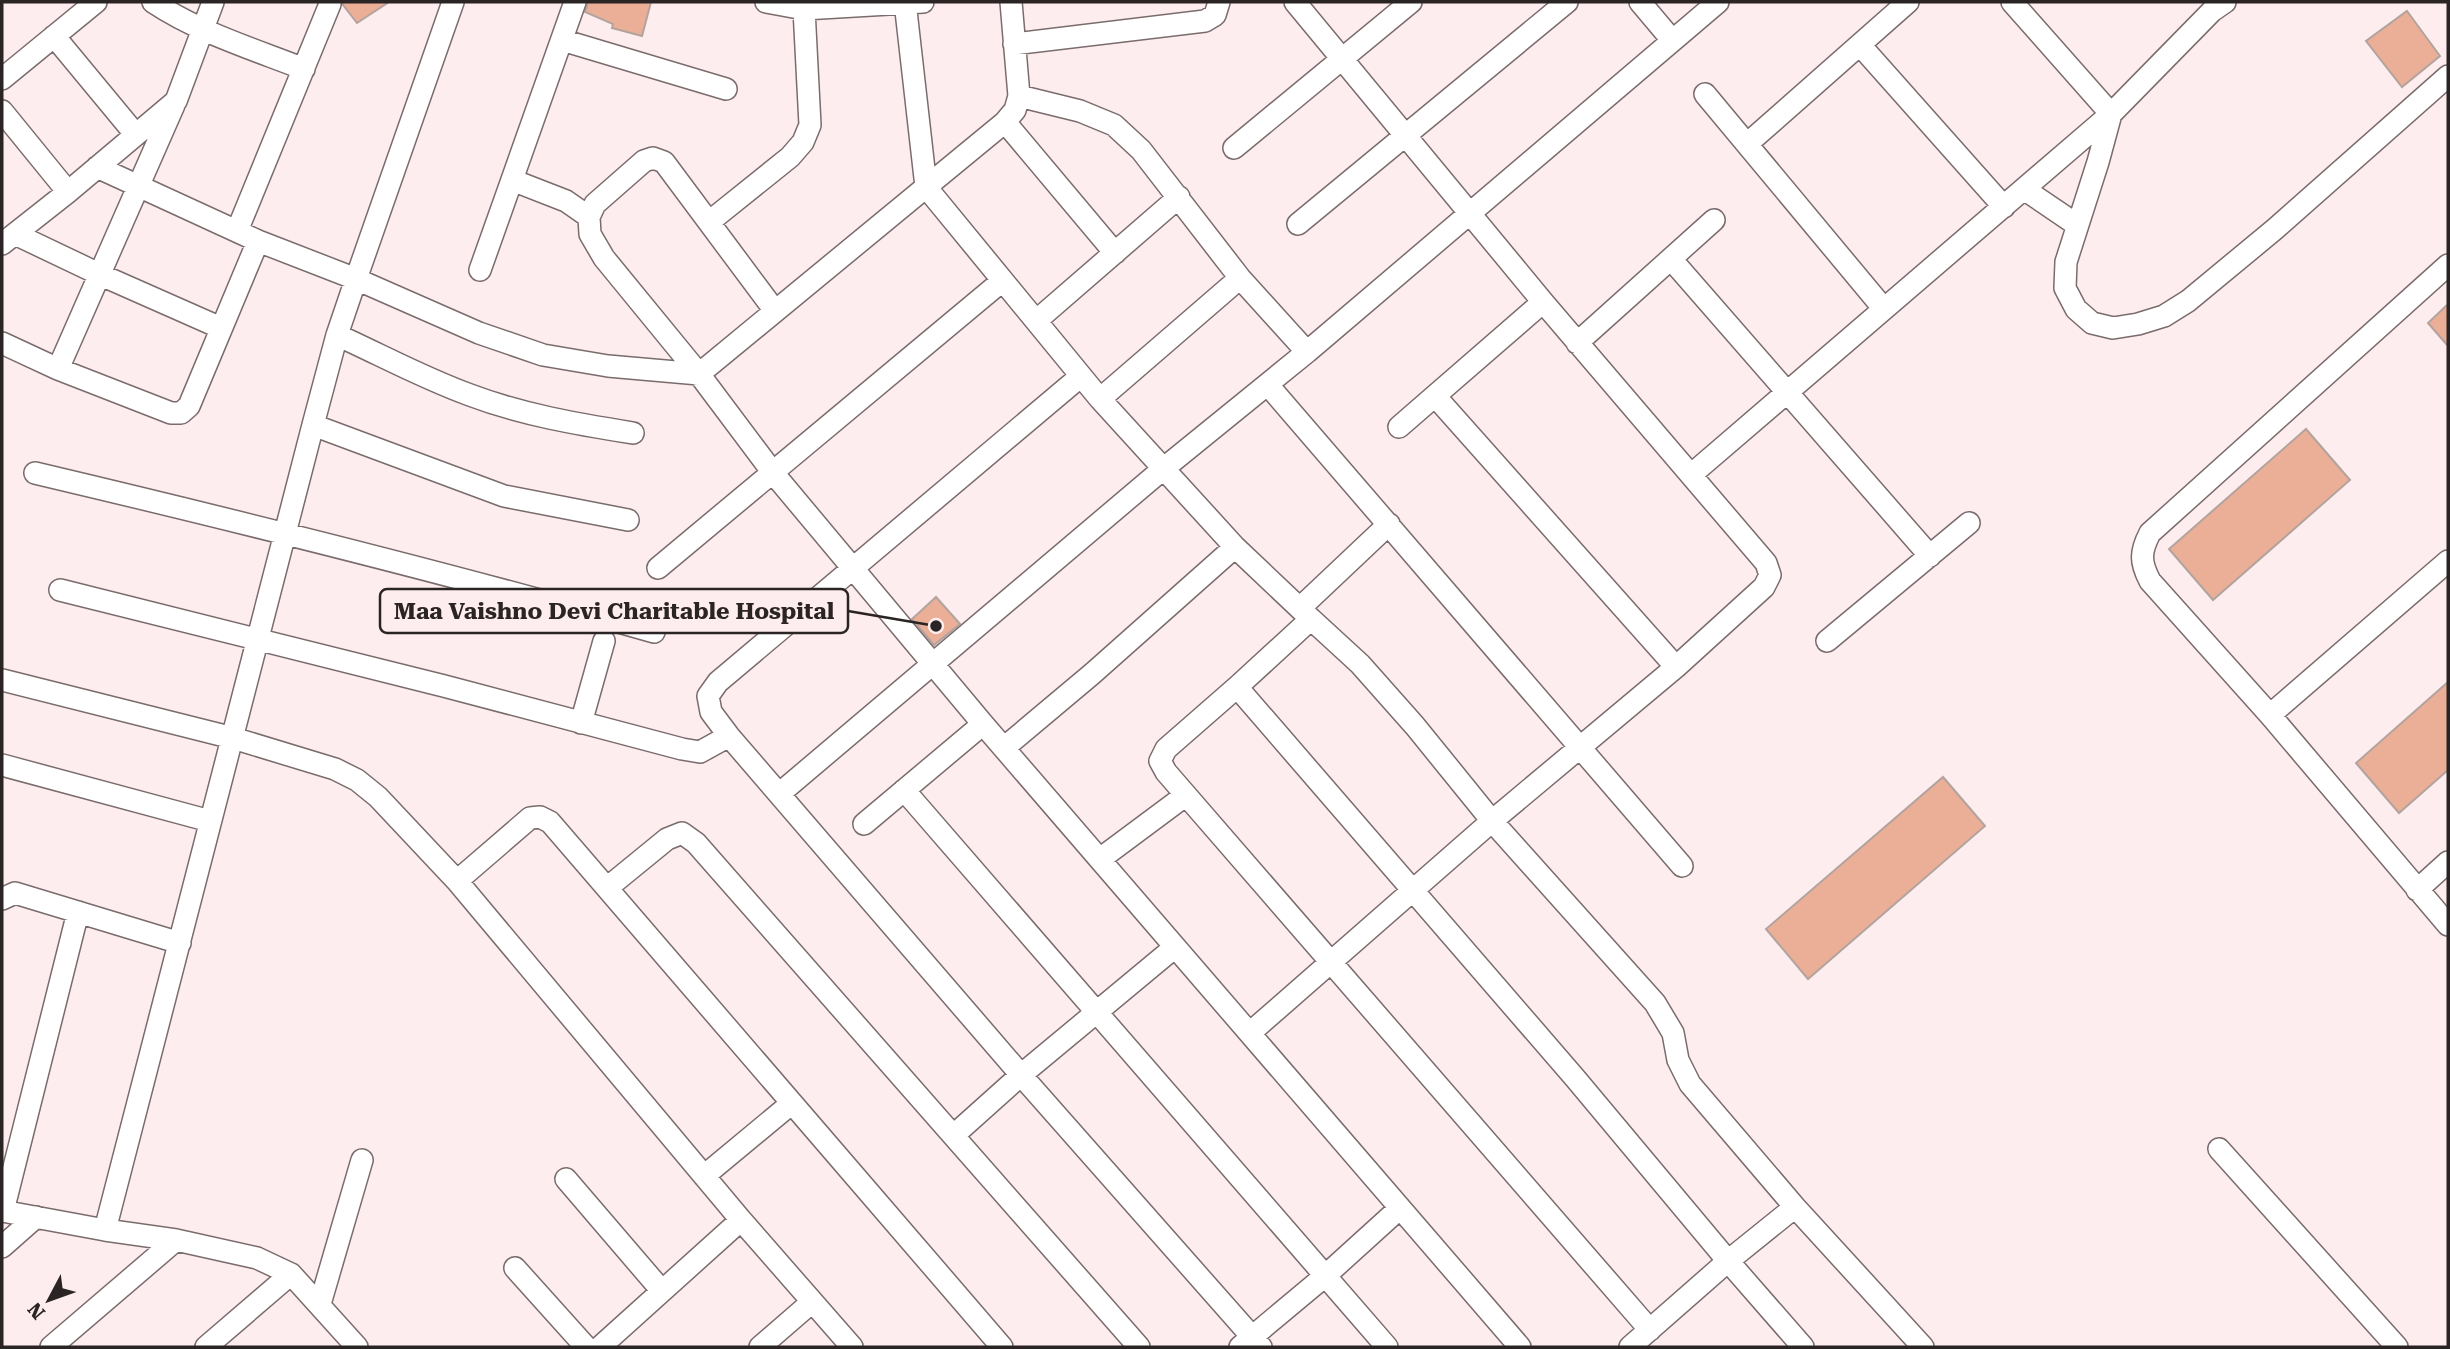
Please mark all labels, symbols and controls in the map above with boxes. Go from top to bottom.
callout: Maa Vaishno Devi Charitable Hospital [380,589,848,633]
text: Maa Vaishno Devi Charitable Hospital [394,598,835,625]
north arrow [14,1265,84,1335]
text: N [23,1297,50,1324]

